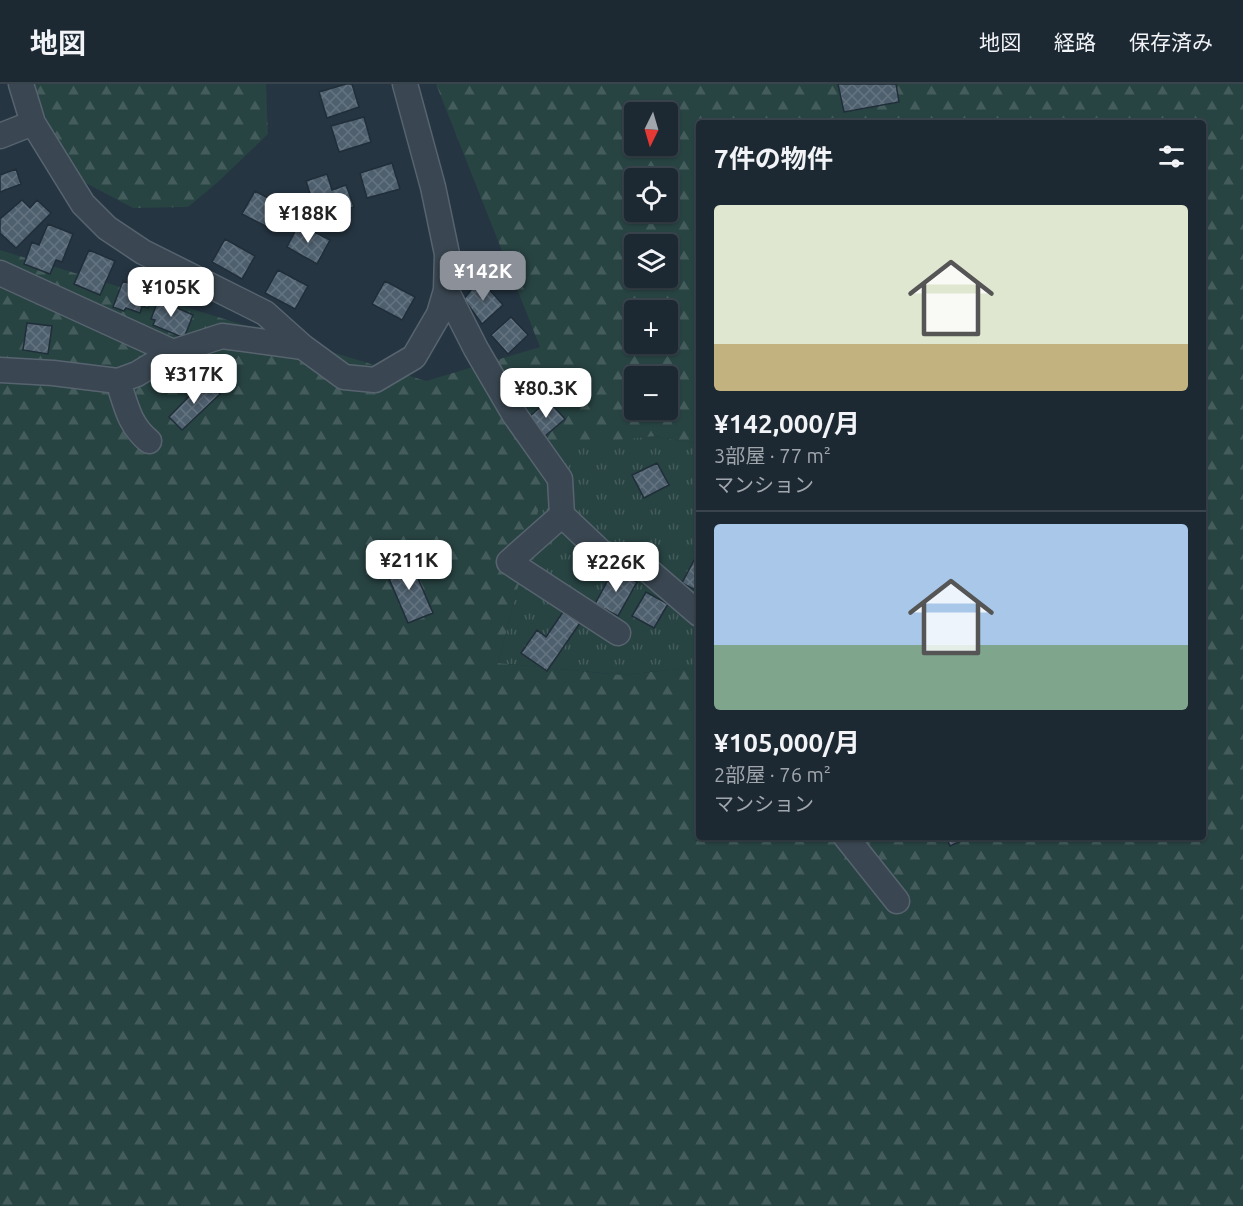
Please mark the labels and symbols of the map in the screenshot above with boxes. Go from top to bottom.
north arrow [624,102,678,156]
pin: ¥188K [266,193,350,244]
pin: ¥142K [441,251,525,302]
pin: ¥105K [129,267,213,318]
pin: ¥317K [152,354,236,405]
pin: ¥80.3K [497,368,595,419]
pin: ¥211K [367,540,451,591]
pin: ¥226K [574,542,658,593]

